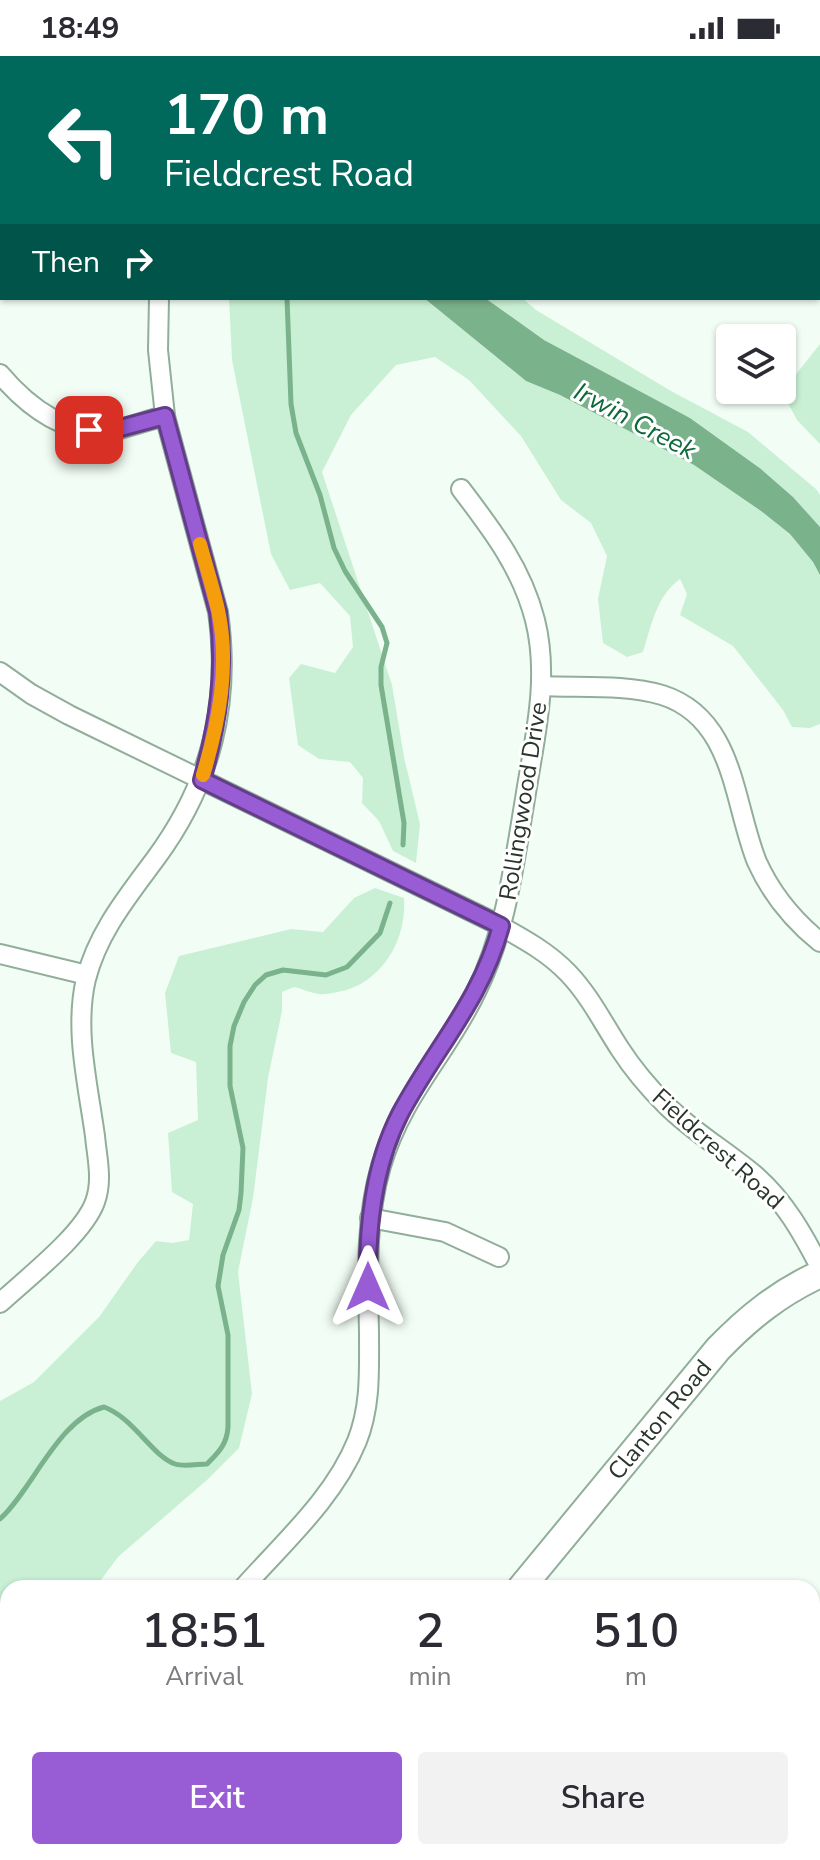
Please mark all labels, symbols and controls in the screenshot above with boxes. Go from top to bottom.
text: 18:49 [40,8,119,49]
text: 170 m [164,77,329,154]
icon: left [32,88,136,192]
text: Fieldcrest Road [164,150,414,199]
icon: right [116,240,160,284]
text: Then [32,242,100,283]
map controls [716,324,796,404]
button: layers [716,324,796,404]
water label: Irwin Creek [568,374,703,468]
pin [55,396,123,464]
icon: arrive [67,408,111,452]
street label: Rollingwood Drive [492,700,554,902]
street label: Fieldcrest Road [645,1081,791,1217]
position arrow [326,1245,410,1329]
street label: Clanton Road [601,1353,719,1487]
text: 18:51 [141,1598,268,1664]
text: 2 [416,1598,444,1664]
text: 510 [593,1598,679,1664]
text: Arrival [165,1659,243,1694]
text: min [409,1659,452,1694]
text: m [625,1659,647,1694]
button: Exit [32,1752,402,1844]
button: Share [418,1752,788,1844]

